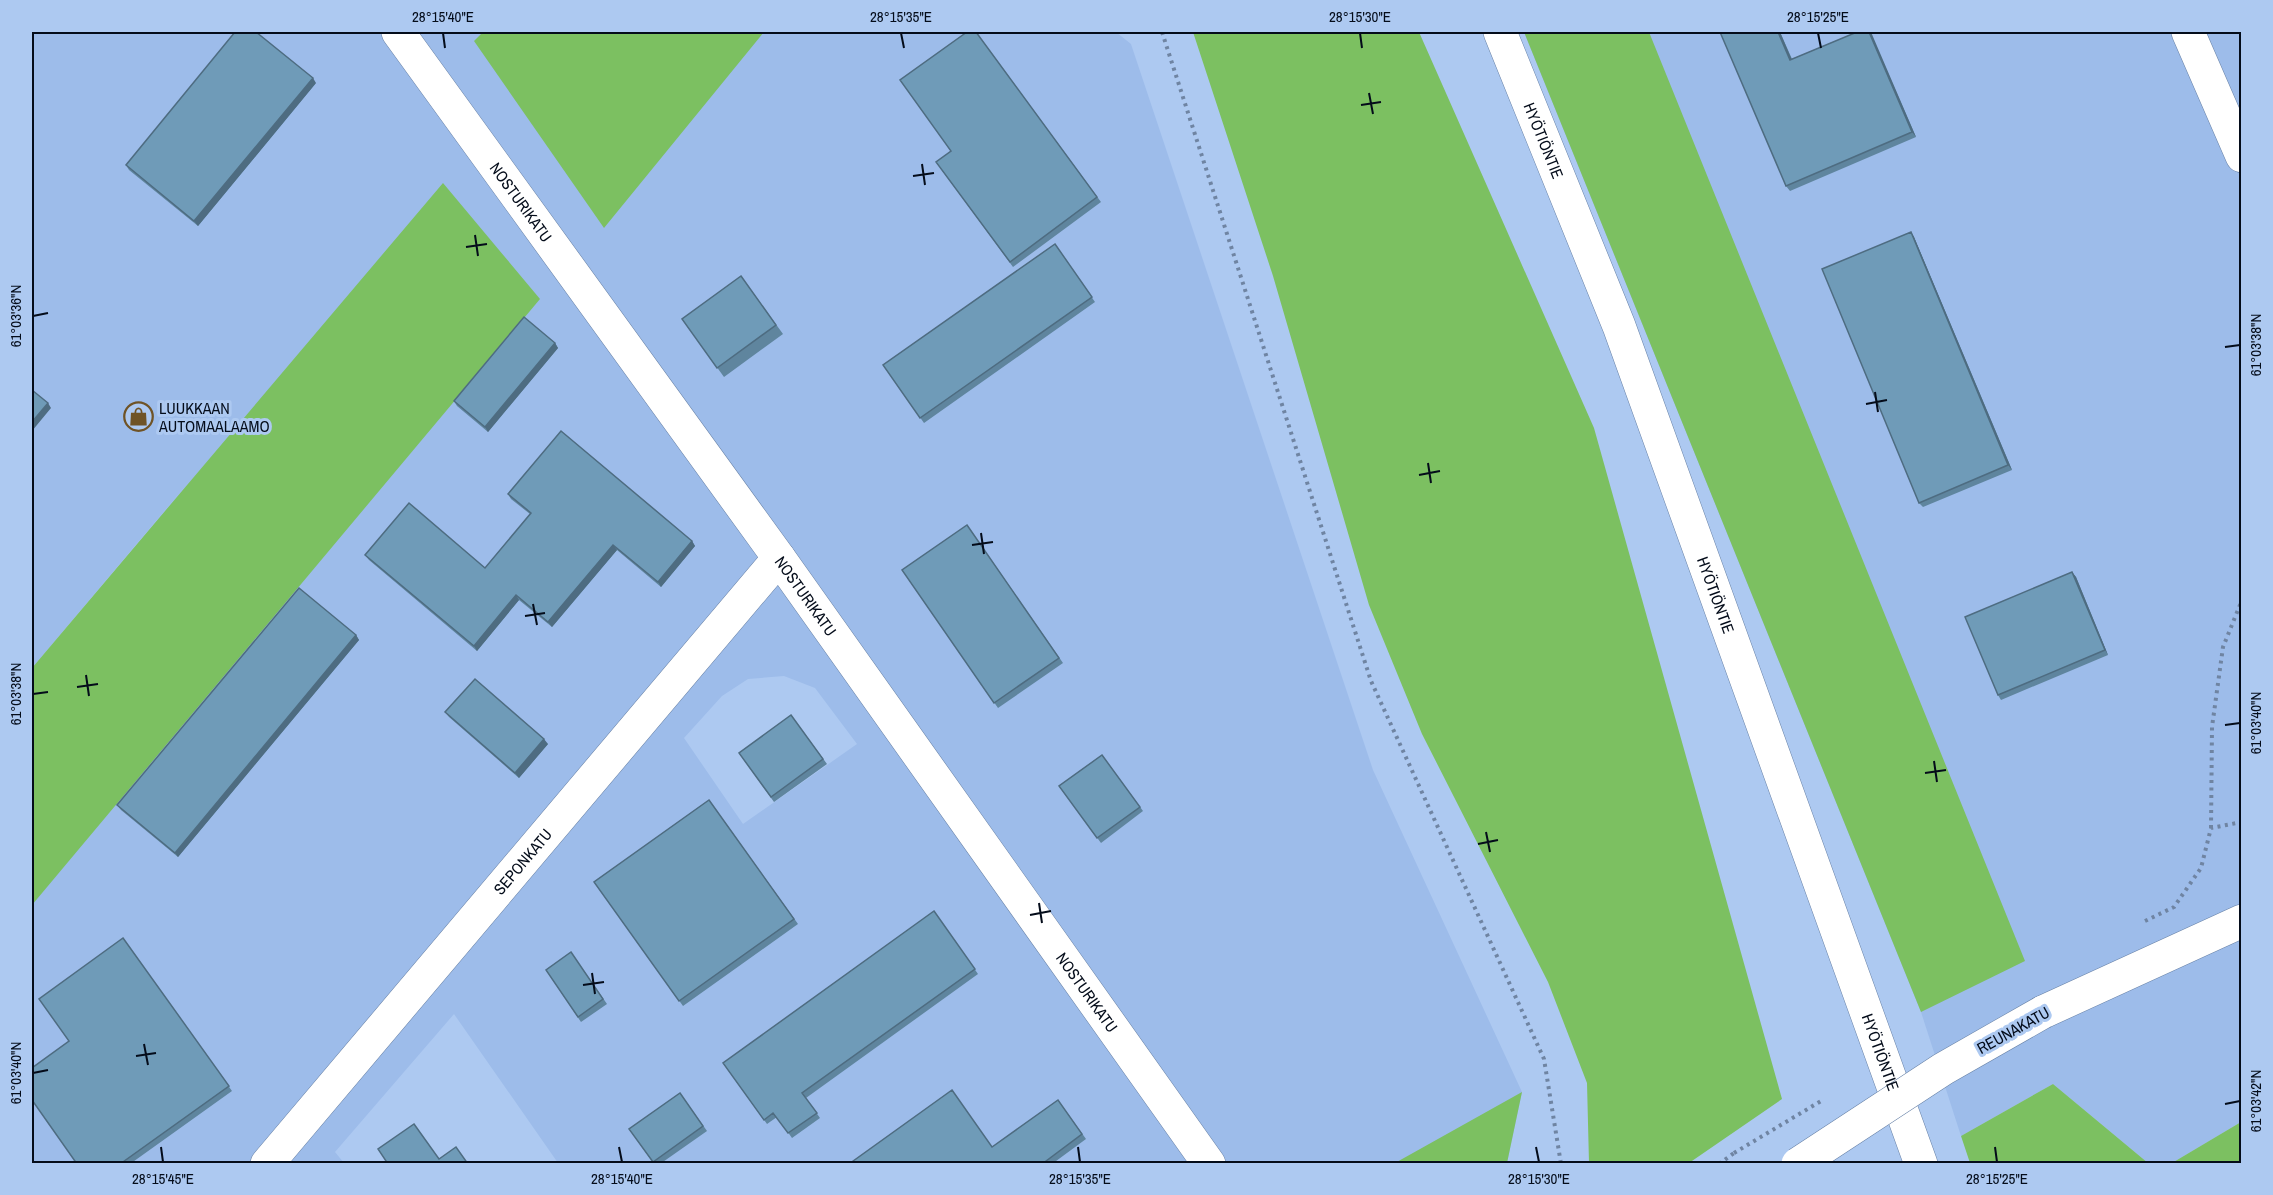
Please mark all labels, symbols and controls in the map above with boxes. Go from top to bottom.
text: 28°15'40"E [412,6,474,27]
text: 28°15'35"E [870,6,932,27]
text: 28°15'30"E [1329,6,1391,27]
text: 28°15'25"E [1787,6,1849,27]
street label: HYÖTIÖNTIE [1519,99,1569,182]
street label: NOSTURIKATU [485,158,557,246]
text: 61°03'36"N [5,285,26,347]
text: 61°03'38"N [2245,314,2266,376]
place label: LUUKKAAN AUTOMAALAAMO [158,397,270,437]
shop icon: LUUKKAAN AUTOMAALAAMO [122,401,154,433]
street label: NOSTURIKATU [770,552,842,640]
street label: HYÖTIÖNTIE [1692,553,1740,636]
text: 61°03'38"N [5,663,26,725]
text: 61°03'40"N [2245,692,2266,754]
street label: SEPONKATU [488,824,557,899]
street label: NOSTURIKATU [1051,948,1123,1037]
street label: REUNAKATU [1973,1001,2053,1059]
street label: HYÖTIÖNTIE [1857,1011,1905,1094]
text: 61°03'40"N [5,1042,26,1104]
text: 61°03'42"N [2245,1070,2266,1132]
text: 28°15'45"E [132,1168,194,1189]
text: 28°15'40"E [591,1168,653,1189]
text: 28°15'35"E [1049,1168,1111,1189]
text: 28°15'30"E [1508,1168,1570,1189]
text: 28°15'25"E [1966,1168,2028,1189]

